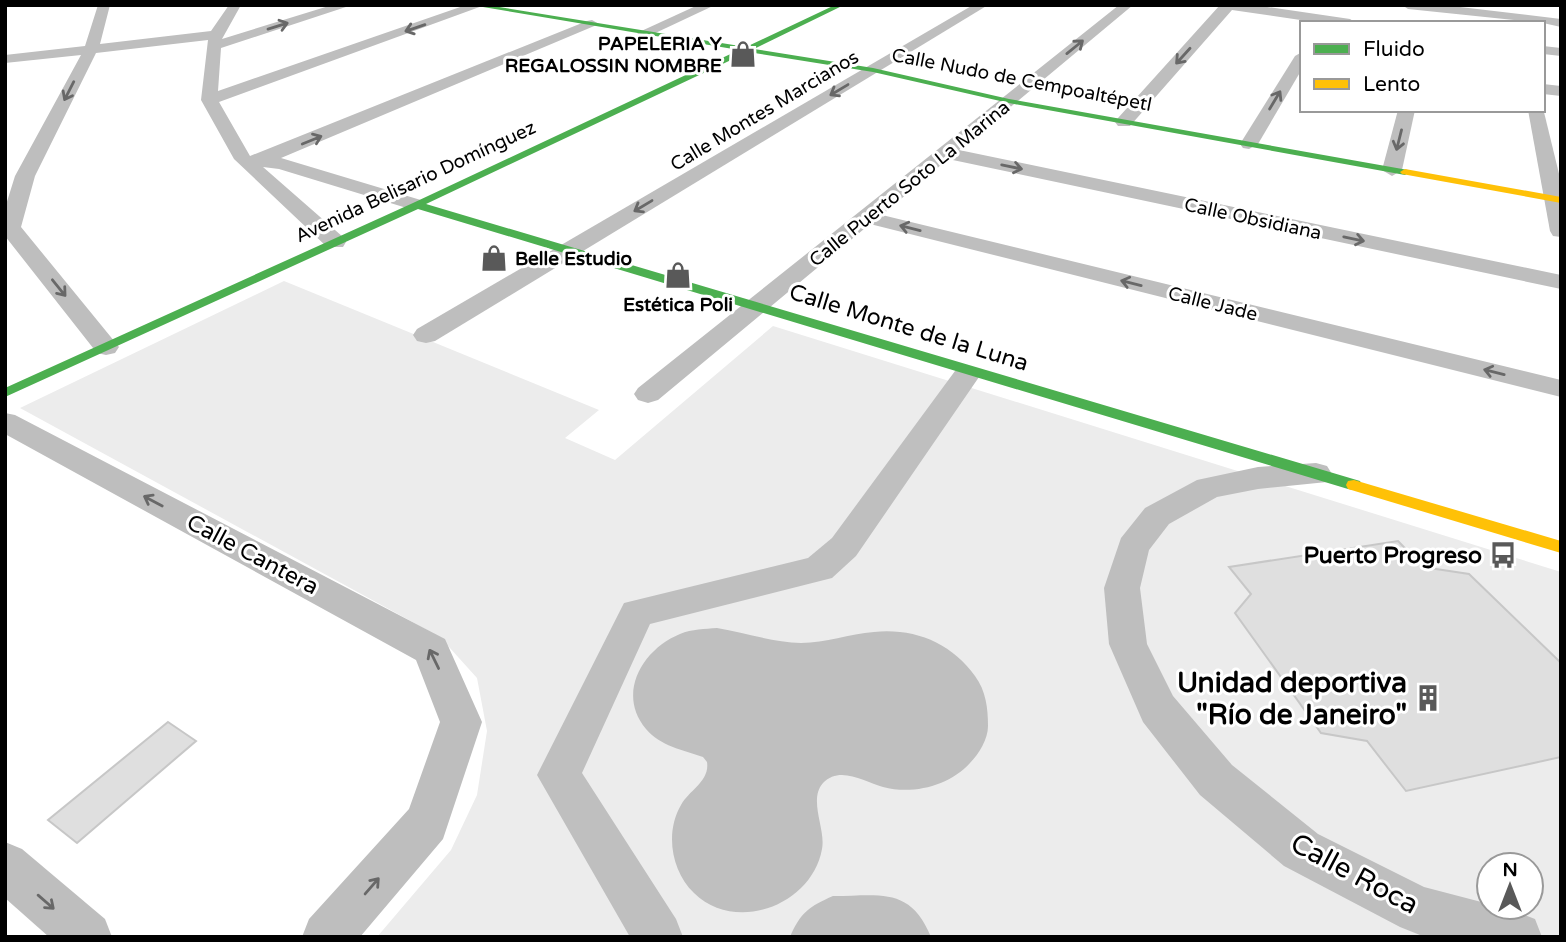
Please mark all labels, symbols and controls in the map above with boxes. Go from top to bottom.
one-way arrow [267,18,289,31]
legend [1300,21,1545,112]
one-way arrow [404,23,426,35]
place label: PAPELERIA Y REGALOSSIN NOMBRE [505,33,723,77]
text: Fluido [1363,37,1425,62]
shop icon: PAPELERIA Y REGALOSSIN NOMBRE [728,39,758,69]
one-way arrow [1065,40,1083,55]
street label: Calle Nudo de Cempoaltépetl [890,44,1154,116]
street label: Calle Montes Marcianos [666,46,863,176]
one-way arrow [1174,47,1191,64]
text: Lento [1363,72,1420,97]
one-way arrow [62,80,76,101]
one-way arrow [830,83,850,97]
one-way arrow [1268,90,1282,110]
street label: Calle Puerto Soto La Marina [805,96,1014,271]
street label: Avenida Belisario Domínguez [292,116,539,247]
one-way arrow [1392,128,1406,151]
one-way arrow [301,133,322,146]
one-way arrow [1000,161,1023,174]
street label: Calle Obsidiana [1182,194,1323,244]
one-way arrow [634,199,654,213]
one-way arrow [899,221,922,234]
one-way arrow [1342,233,1365,247]
shop icon: Belle Estudio [479,243,509,273]
place label: Belle Estudio [515,248,632,270]
shop icon: Estética Poli [663,260,693,290]
one-way arrow [1120,276,1143,289]
street label: Calle Monte de la Luna [786,278,1032,378]
one-way arrow [51,279,66,297]
street label: Calle Jade [1166,282,1260,326]
place label: Estética Poli [623,294,733,316]
one-way arrow [1484,365,1506,378]
one-way arrow [143,494,163,508]
street label: Calle Cantera [182,508,323,601]
bus stop icon: Puerto Progreso [1488,540,1518,570]
place label: Puerto Progreso [1304,542,1482,570]
one-way arrow [427,649,441,670]
place label: Unidad deportiva "Río de Janeiro" [1177,666,1407,732]
building icon: Unidad deportiva "Río de Janeiro" [1413,683,1443,713]
street label: Calle Roca [1285,826,1424,922]
north arrow [1475,851,1545,921]
text: N [1502,859,1518,881]
one-way arrow [364,877,380,895]
one-way arrow [37,894,55,910]

